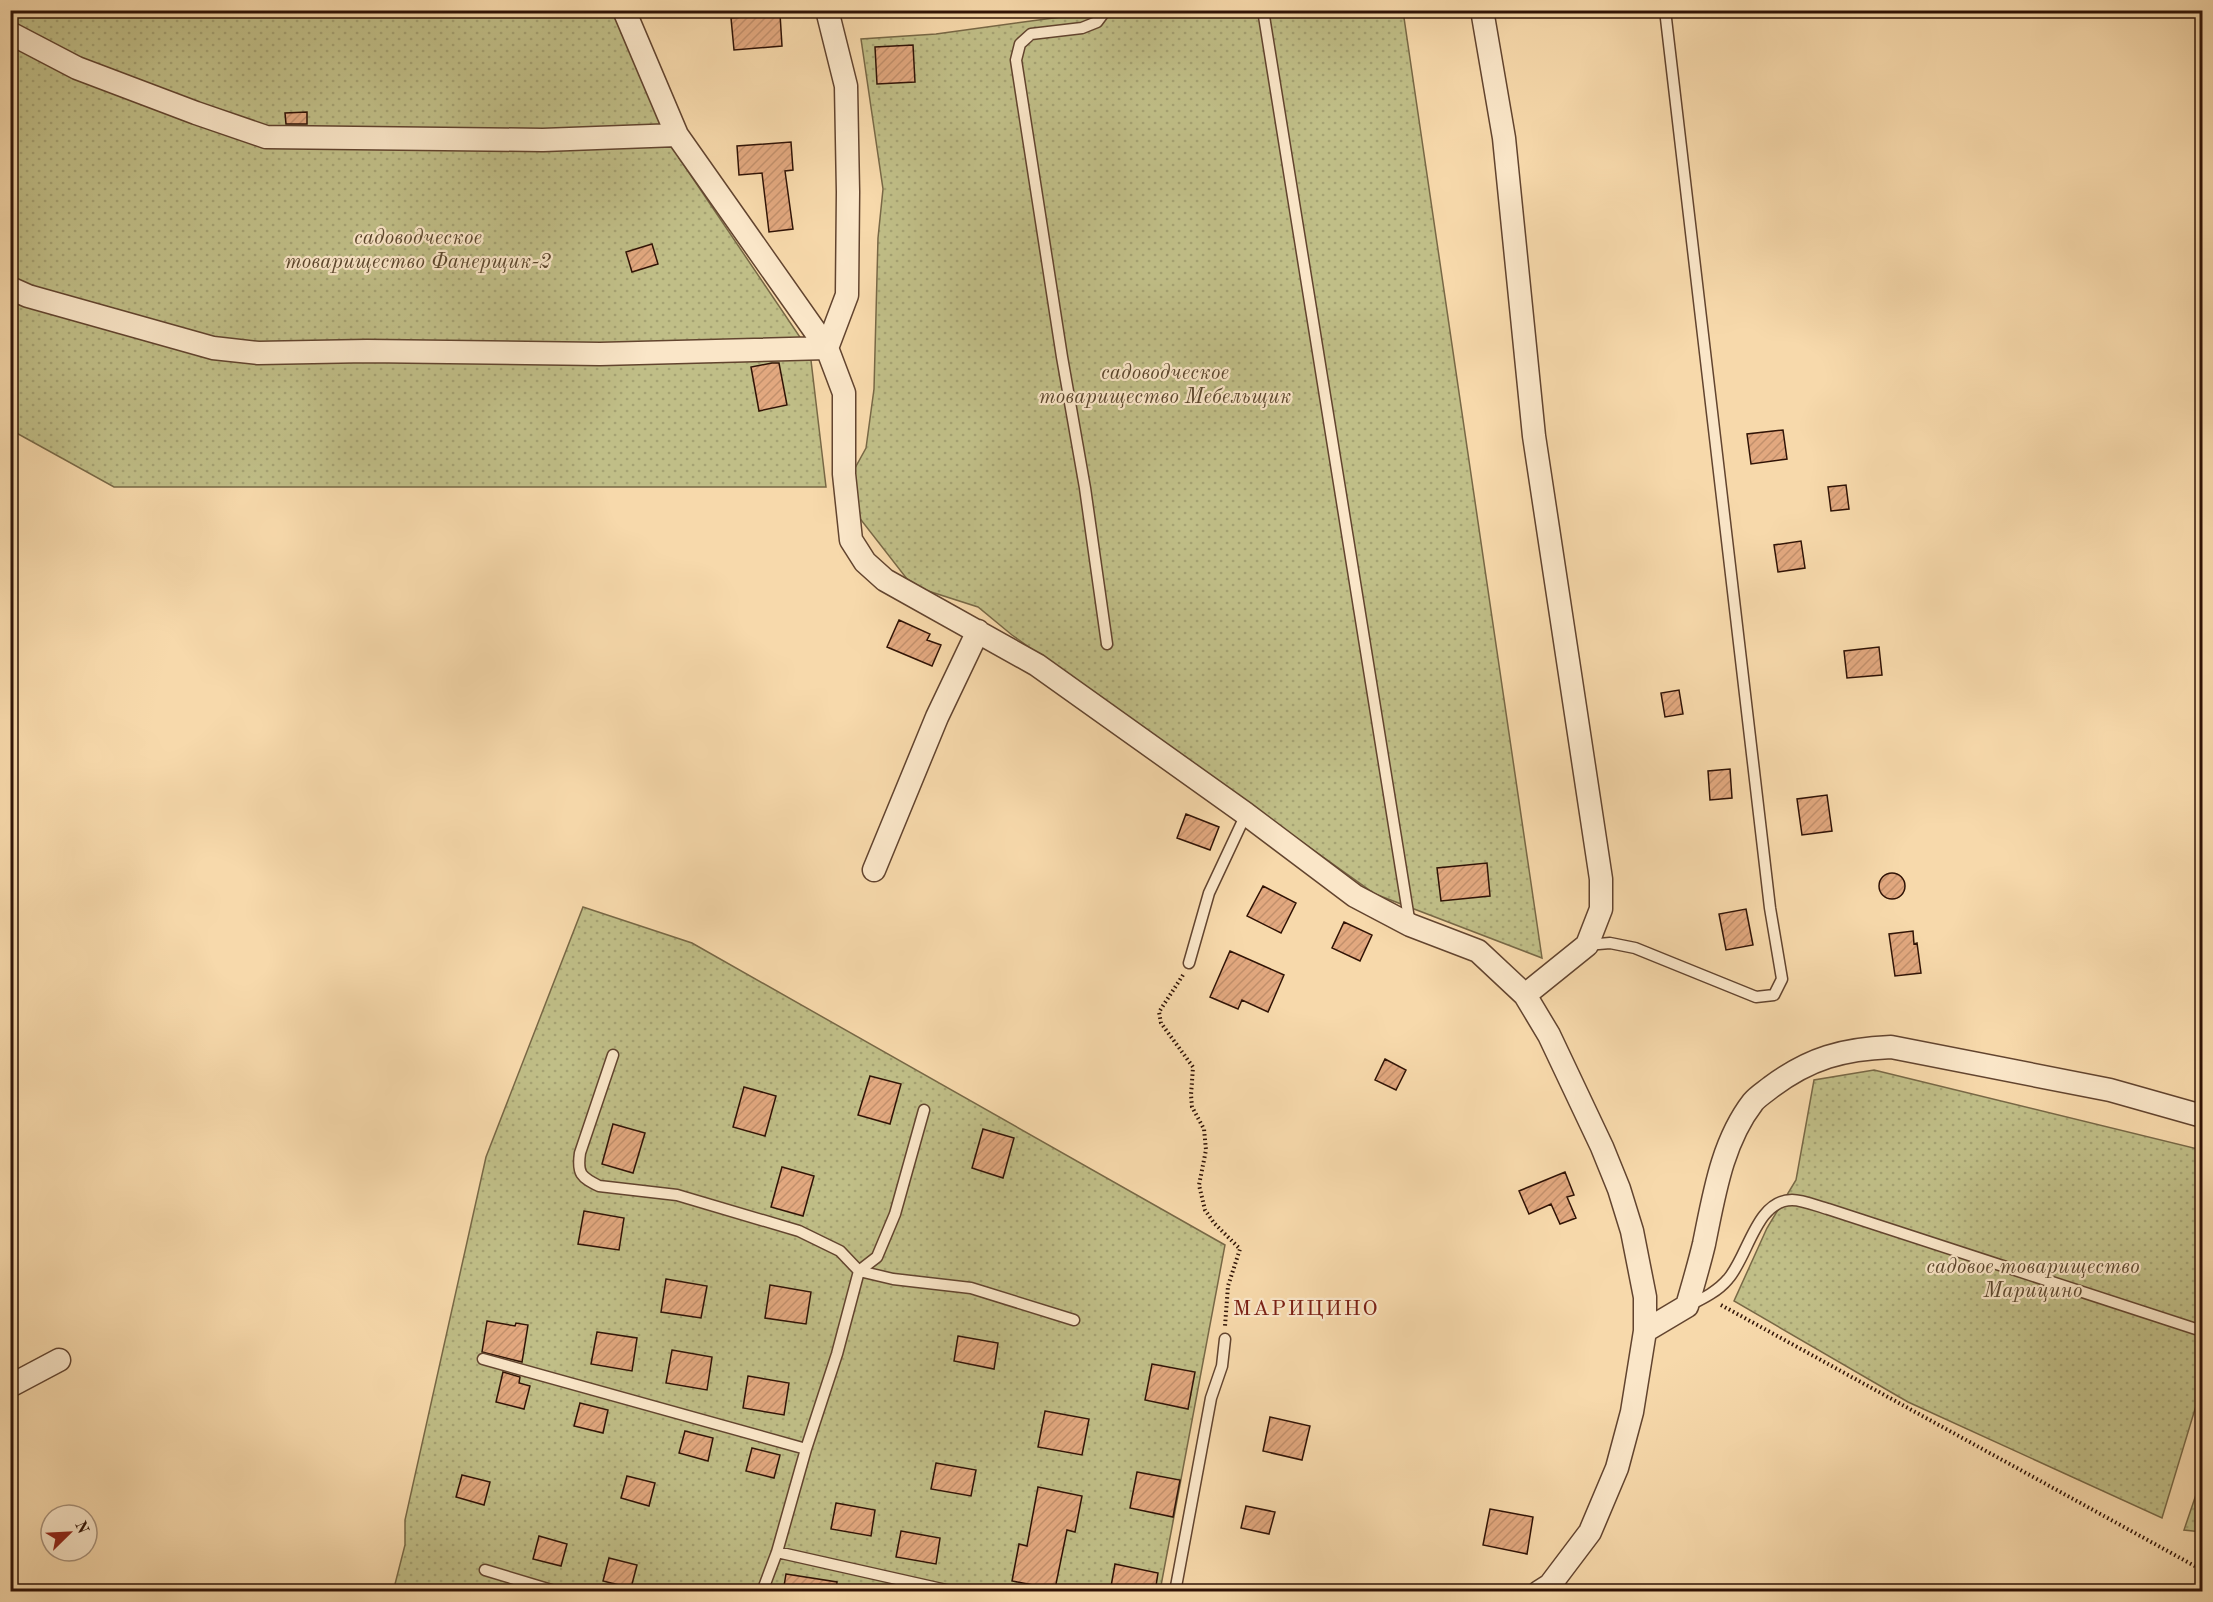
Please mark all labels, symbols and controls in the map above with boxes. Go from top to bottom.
park label: садоводческое товарищество Фанерщик-2 [285,228,551,273]
park label: садоводческое товарищество Мебельщик [1039,363,1291,408]
park label: садовое товарищество Марицино [1926,1257,2140,1302]
district label: МАРИЦИНО [1233,1298,1379,1320]
north arrow [39,1503,99,1563]
text: N [71,1519,91,1537]

